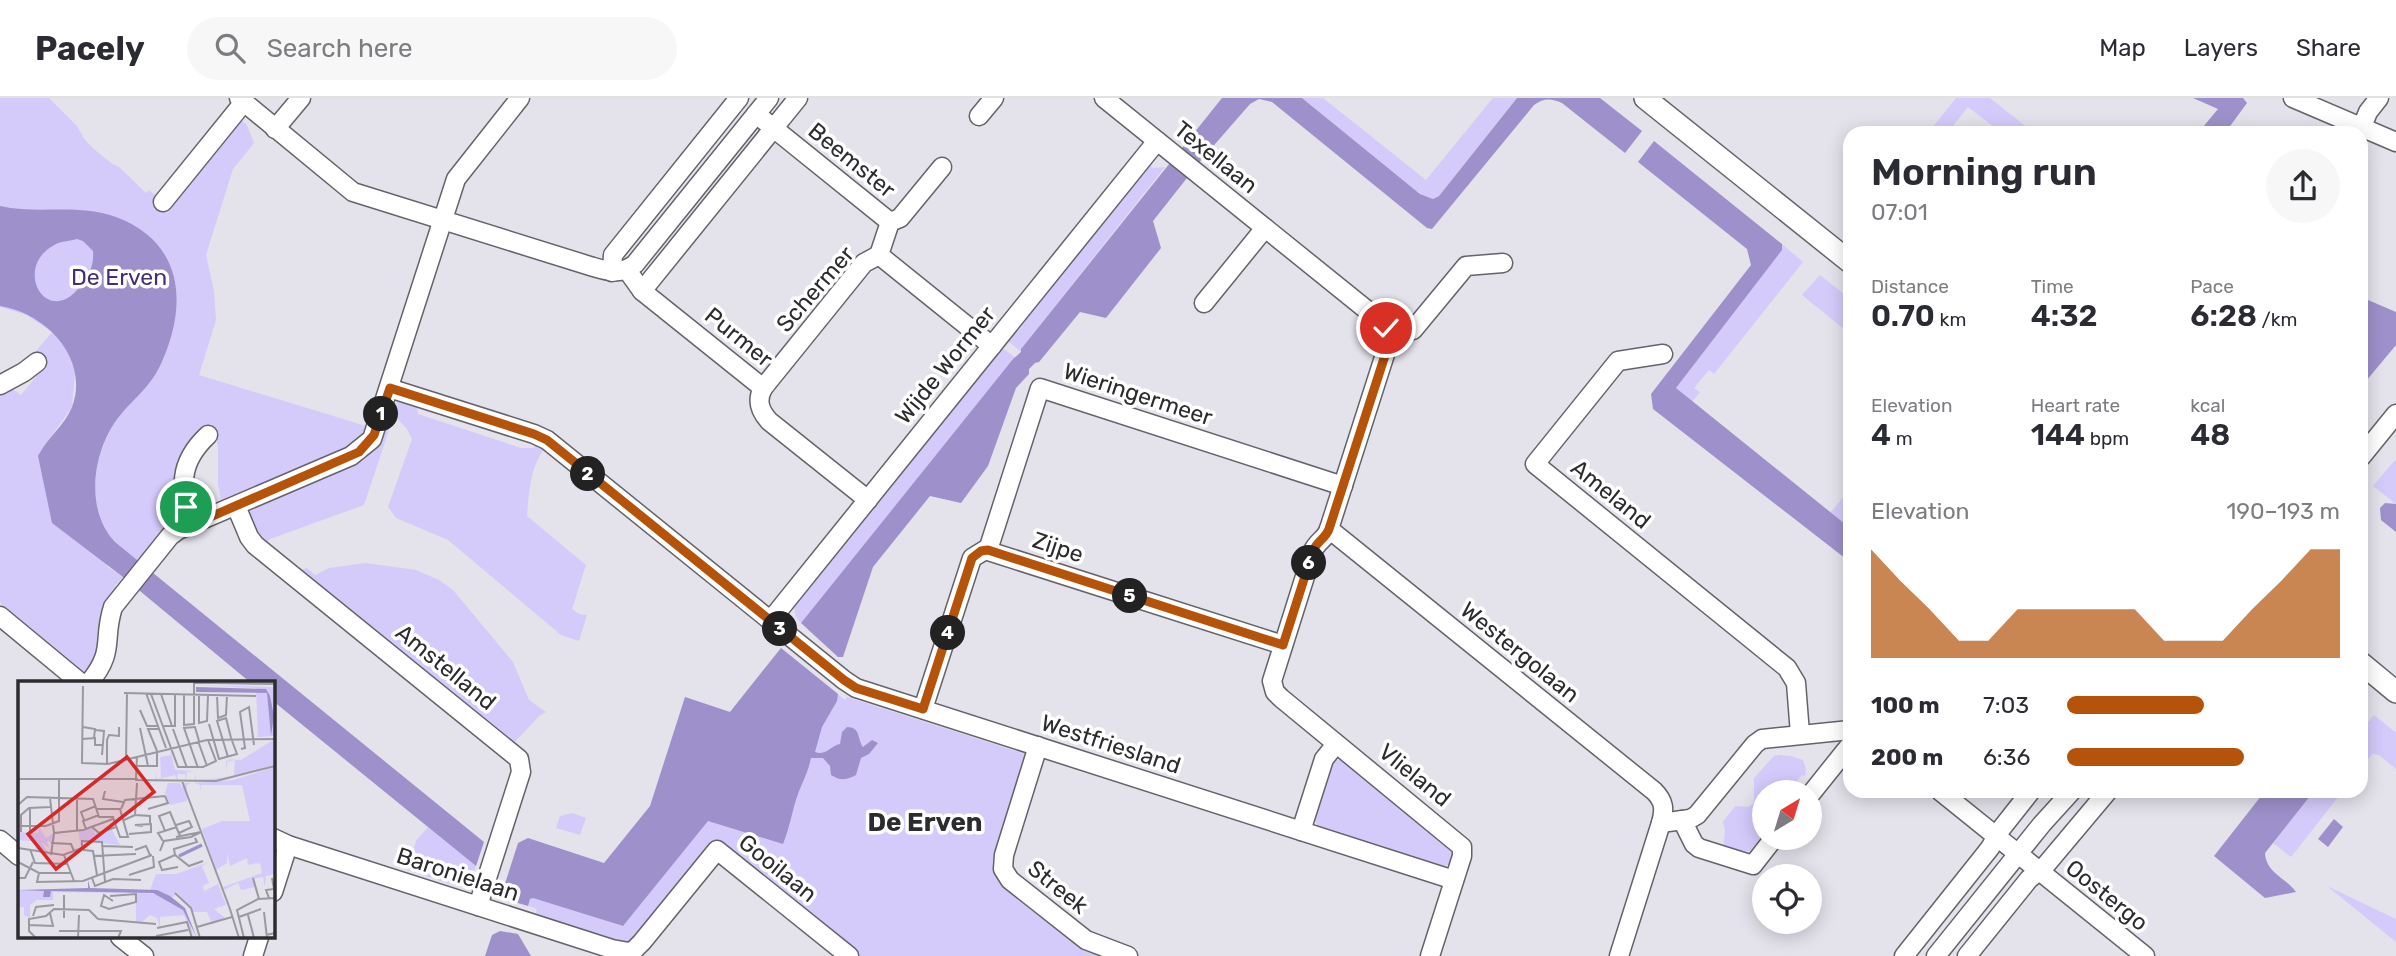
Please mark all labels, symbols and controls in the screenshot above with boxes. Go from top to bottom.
search box [187,17,677,80]
text: Pacely [35,29,145,68]
icon: search [211,29,249,67]
text: Search here [267,33,412,64]
text: Map [2099,34,2146,62]
text: Layers [2184,34,2258,62]
text: Share [2296,34,2361,62]
street label: Texellaan [1169,115,1263,199]
street label: Beemster [803,116,901,204]
text: Morning run [1871,149,2097,195]
button: share [2266,149,2340,223]
text: 07:01 [1871,198,1928,226]
street label: Schermer [770,240,860,338]
park label: De Erven [71,263,167,291]
text: Distance [1871,275,1949,298]
text: Time [2031,275,2074,298]
text: Pace [2190,275,2234,298]
pin [1356,298,1416,358]
text: 0.70 [1871,298,1935,334]
text: 4:32 [2031,298,2098,334]
text: 6:28 [2190,298,2257,334]
street label: Wijde Wormer [889,300,1001,430]
street label: Purmer [699,301,779,373]
text: km [1935,308,1966,331]
text: /km [2257,308,2297,331]
icon: check [1367,309,1405,347]
street label: Wieringermeer [1060,357,1216,431]
text: Elevation [1871,394,1952,417]
text: Heart rate [2031,394,2120,417]
text: kcal [2190,394,2225,417]
pin: 1 [364,396,398,432]
text: 1 [376,402,385,425]
text: 4 [1871,417,1891,453]
text: 144 [2031,417,2085,453]
text: 48 [2190,417,2230,453]
text: m [1891,427,1913,450]
text: bpm [2085,427,2129,450]
street label: Ameland [1565,453,1657,535]
pin: 2 [570,456,606,492]
text: 2 [581,462,594,485]
pin [156,477,216,537]
icon: arrive [167,488,205,526]
text: Elevation [1871,497,1970,525]
text: 190–193 m [2227,497,2340,525]
street label: Zijpe [1029,526,1087,568]
pin: 6 [1292,546,1326,580]
text: 6 [1302,551,1315,574]
pin: 5 [1112,578,1148,614]
text: 5 [1123,584,1136,607]
street label: Westergolaan [1455,596,1585,708]
pin: 3 [762,612,798,646]
pin: 4 [930,616,965,650]
text: 3 [773,617,786,640]
street label: Amstelland [390,618,502,716]
text: 4 [941,621,954,644]
inset map [18,681,275,939]
text: 100 m [1871,691,1940,719]
text: 7:03 [1983,691,2029,719]
street label: Westfriesland [1038,708,1184,780]
street label: Vlieland [1373,737,1457,813]
text: 200 m [1871,743,1943,771]
text: 6:36 [1983,743,2030,771]
north arrow [1752,780,1822,850]
map controls [1752,780,1822,934]
district label: De Erven [867,807,983,838]
street label: Gooilaan [733,828,823,908]
street label: Baronielaan [393,841,523,907]
street label: Oostergo [2060,853,2154,937]
street label: Streek [1022,854,1094,920]
button: locate [1752,864,1822,934]

